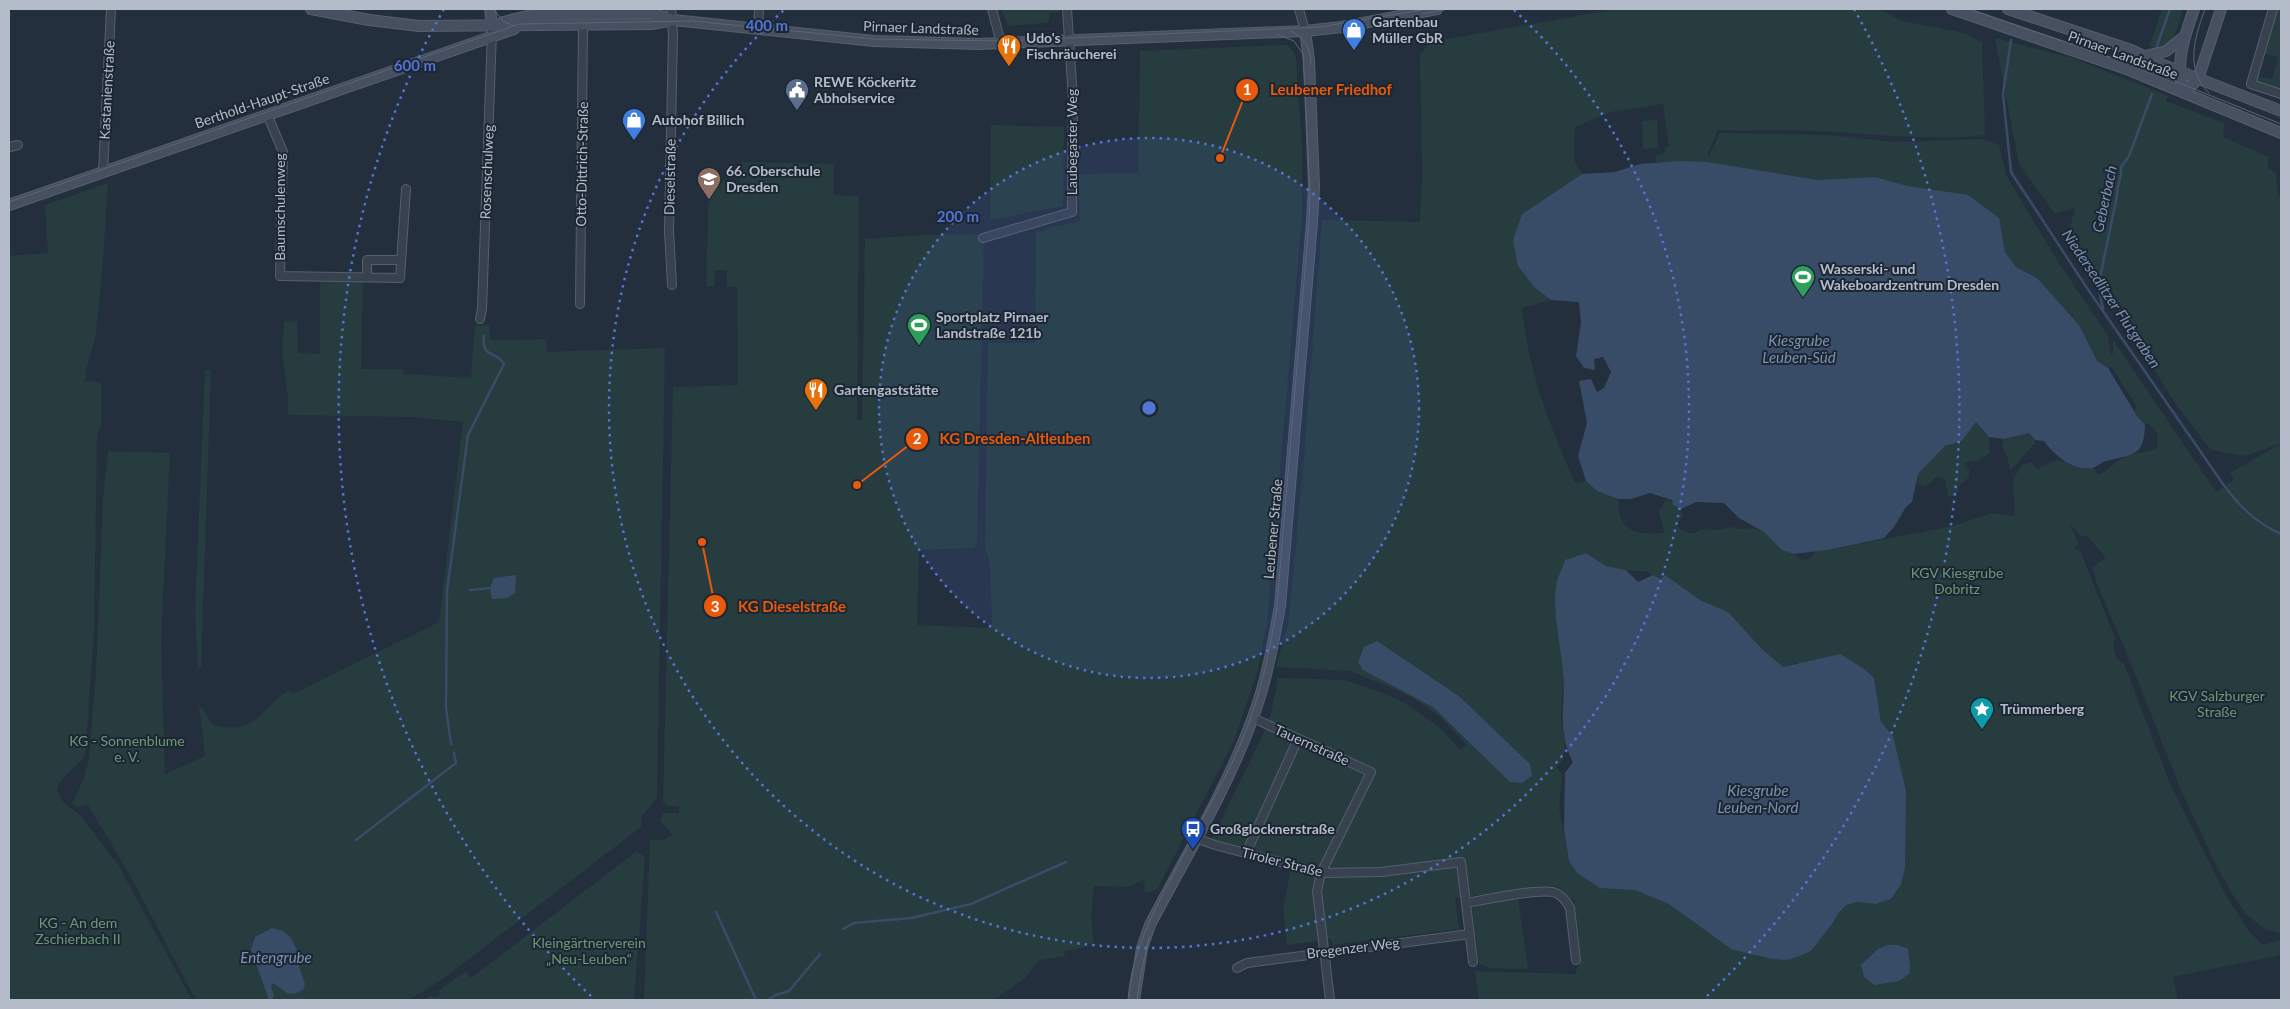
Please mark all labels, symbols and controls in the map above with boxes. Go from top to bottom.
place label: Gartenbau Müller GbR [1372,13,1444,46]
text: 400 m [746,16,788,34]
street label: Pirnaer Landstraße [863,17,979,38]
shop icon: Gartenbau Müller GbR [1341,17,1367,51]
street label: Pirnaer Landstraße [2066,27,2180,82]
place label: Udo's Fischräucherei [1026,29,1117,62]
restaurant icon: Udo's Fischräucherei [996,33,1022,67]
street label: Kastanienstraße [95,40,118,140]
text: 600 m [394,56,436,74]
street label: Berthold-Haupt-Straße [192,69,332,132]
place label: REWE Köckeritz Abholservice [813,73,917,106]
callout: Leubener Friedhof [1235,75,1402,105]
public building icon: REWE Köckeritz Abholservice [784,77,810,111]
text: 1 [1243,80,1251,98]
text: Leubener Friedhof [1270,80,1393,98]
street label: Laubegaster Weg [1063,89,1080,195]
street label: Otto-Dittrich-Straße [572,101,591,227]
shop icon: Autohof Billich [621,107,647,141]
place label: Autohof Billich [651,111,744,128]
street label: Rosenschulweg [476,124,497,220]
street label: Dieselstraße [660,139,679,215]
street label: Baumschulenweg [271,153,288,261]
place label: 66. Oberschule Dresden [726,162,821,195]
water label: Geberbach [2088,164,2120,234]
school or university icon: 66. Oberschule Dresden [696,166,722,200]
text: 200 m [937,207,979,225]
water label: Niedersedlitzer Flutgraben [2059,226,2165,371]
place label: Wasserski- und Wakeboardzentrum Dresden [1820,260,1999,293]
sports icon: Wasserski- und Wakeboardzentrum Dresden [1790,264,1816,298]
place label: Sportplatz Pirnaer Landstraße 121b [936,308,1049,341]
sports icon: Sportplatz Pirnaer Landstraße 121b [906,312,932,346]
water label: Kiesgrube Leuben-Süd [1762,331,1836,366]
restaurant icon: Gartengaststätte [803,377,829,411]
place label: Gartengaststätte [834,381,939,398]
centre of rings [1140,399,1158,417]
callout: KG Dresden-Altleuben [904,424,1100,454]
text: 2 [913,429,922,447]
text: KG Dresden-Altleuben [940,429,1090,447]
street label: Leubener Straße [1260,478,1285,580]
park label: KGV Kiesgrube Dobritz [1911,564,2003,597]
callout: KG Dieselstraße [703,591,856,621]
text: 3 [711,597,719,615]
text: KG Dieselstraße [738,597,846,615]
park label: KGV Salzburger Straße [2169,687,2265,720]
place icon: Trümmerberg [1969,696,1995,730]
place label: Trümmerberg [2000,700,2085,717]
street label: Tauernstraße [1272,720,1352,769]
park label: KG - Sonnenblume e. V. [69,732,185,765]
water label: Kiesgrube Leuben-Nord [1718,781,1799,816]
bus stop icon: Großglocknerstraße [1180,816,1206,850]
place label: Großglocknerstraße [1210,820,1335,837]
street label: Tiroler Straße [1240,843,1325,880]
park label: KG - An dem Zschierbach II [35,914,121,947]
street label: Bregenzer Weg [1305,933,1400,962]
park label: Kleingärtnerverein „Neu-Leuben“ [532,934,646,967]
water label: Entengrube [240,948,312,966]

